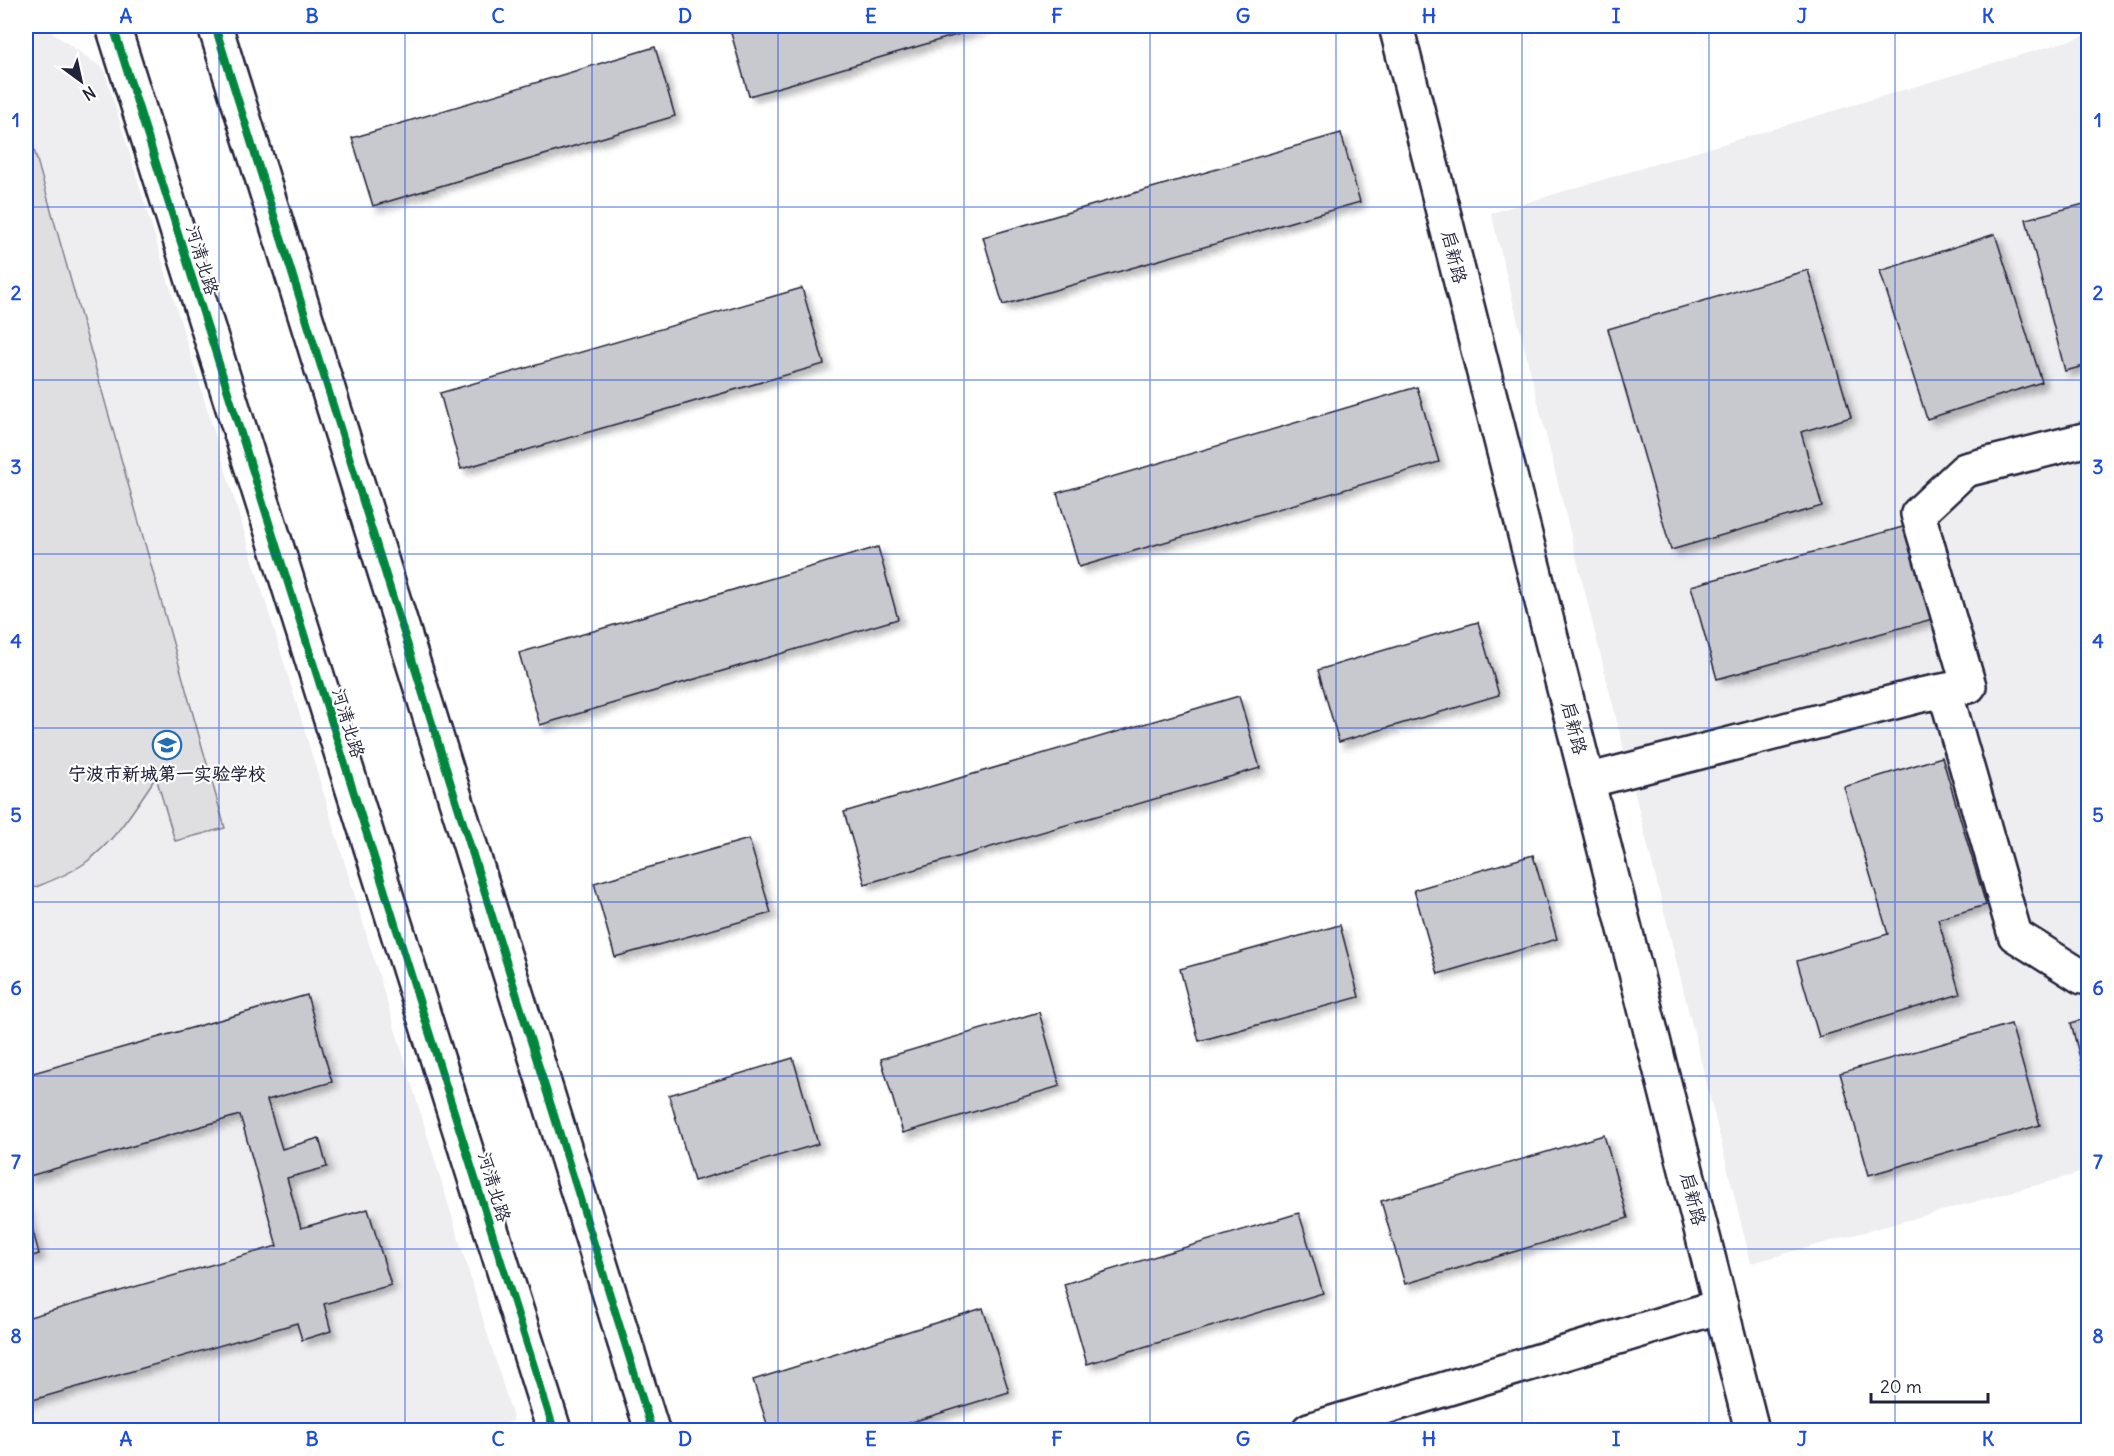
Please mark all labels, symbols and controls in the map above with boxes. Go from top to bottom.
text: A [120,3,133,28]
text: B [305,3,319,28]
text: C [491,3,505,28]
text: D [678,3,692,28]
text: E [865,3,877,28]
text: F [1051,3,1063,28]
text: G [1236,3,1250,28]
text: H [1422,3,1436,28]
text: I [1612,3,1621,28]
text: J [1797,3,1808,28]
text: K [1982,3,1995,28]
north arrow [51,51,111,111]
text: N [79,82,99,105]
text: 1 [12,107,20,132]
text: 1 [2094,107,2102,132]
street label: 河清北路 [181,222,224,298]
street label: 启新路 [1437,228,1472,286]
text: 2 [11,280,22,305]
text: 2 [2093,280,2104,305]
text: 3 [10,454,22,479]
text: 3 [2092,454,2104,479]
text: 4 [10,628,22,653]
text: 4 [2092,628,2104,653]
street label: 河清北路 [327,685,370,761]
street label: 启新路 [1557,699,1592,757]
school or university icon: 宁波市新城第一实验学校 [151,729,183,761]
place label: 宁波市新城第一实验学校 [68,762,266,785]
text: 5 [10,802,22,827]
text: 5 [2092,802,2104,827]
text: 6 [10,975,22,1000]
text: 6 [2092,975,2104,1000]
text: 7 [11,1149,21,1174]
street label: 河清北路 [473,1149,516,1225]
text: 7 [2093,1149,2103,1174]
street label: 启新路 [1676,1170,1711,1228]
text: 8 [10,1323,22,1348]
text: 8 [2092,1323,2104,1348]
scale bar [1871,1366,1988,1404]
text: 20 m [1880,1375,1922,1398]
text: A [120,1426,133,1451]
text: B [305,1426,319,1451]
text: C [491,1426,505,1451]
text: D [678,1426,692,1451]
text: E [865,1426,877,1451]
text: F [1051,1426,1063,1451]
text: G [1236,1426,1250,1451]
text: H [1422,1426,1436,1451]
text: I [1612,1426,1621,1451]
text: J [1797,1426,1808,1451]
text: K [1982,1426,1995,1451]

